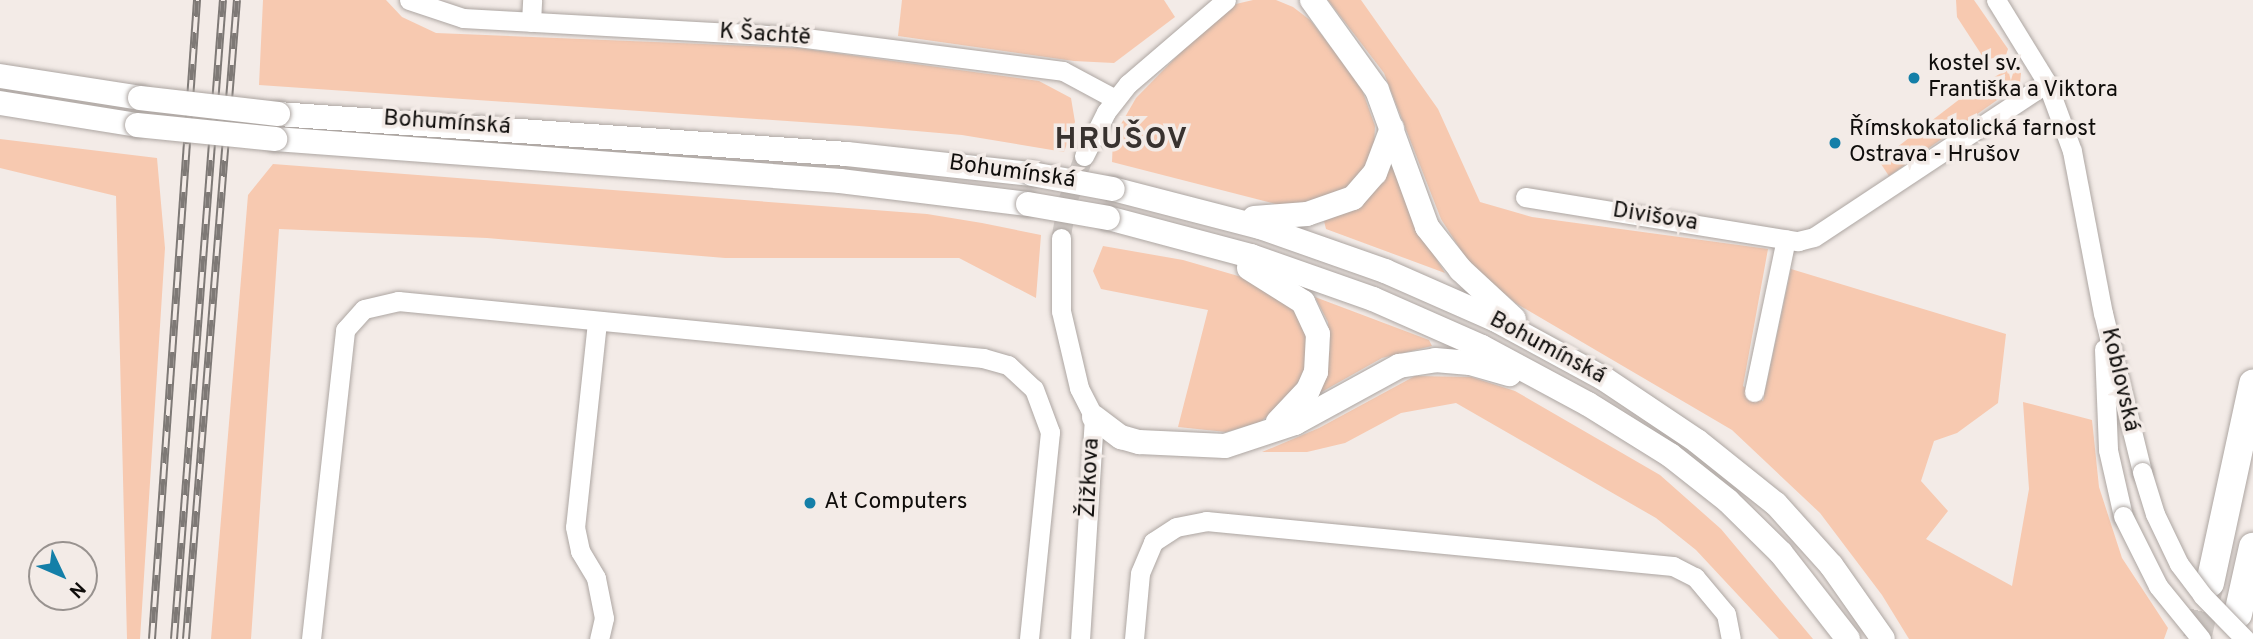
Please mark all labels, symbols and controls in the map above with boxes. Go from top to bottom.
street label: K Šachtě [718,19,812,53]
place label: kostel sv. Františka a Viktora [1928,51,2119,105]
marker: kostel sv. Františka a Viktora [1906,70,1922,86]
street label: Bohumínská [382,106,512,142]
place label: Římskokatolická farnost Ostrava - Hrušov [1849,116,2097,170]
district label: HRUŠOV [1056,123,1188,159]
marker: Římskokatolická farnost Ostrava - Hrušov [1827,135,1843,151]
street label: Bohumínská [947,150,1077,196]
street label: Divišova [1610,198,1700,238]
street label: Bohumínská [1484,307,1610,391]
street label: Koblovská [2094,325,2144,435]
street label: Žižkova [1075,437,1107,519]
place label: At Computers [824,489,967,517]
marker: At Computers [802,495,818,511]
north arrow [28,541,98,611]
text: N [63,576,90,602]

